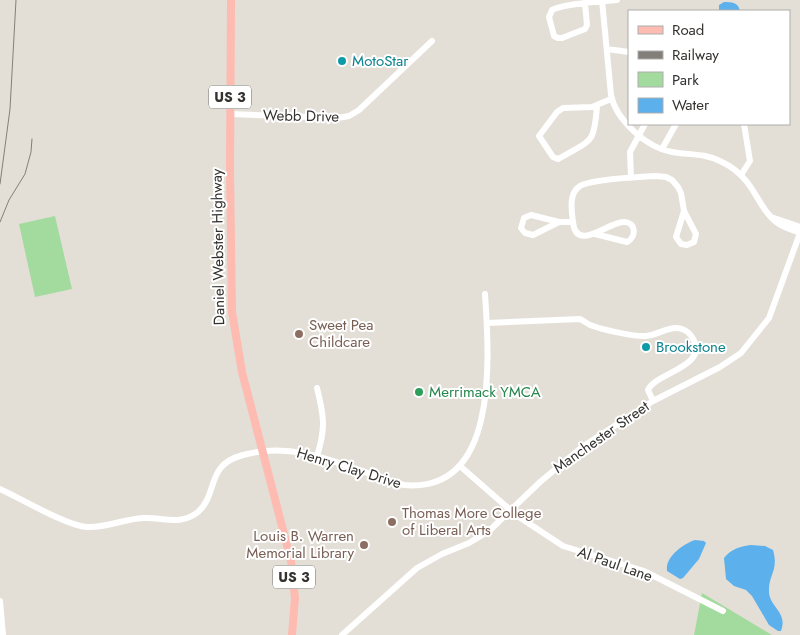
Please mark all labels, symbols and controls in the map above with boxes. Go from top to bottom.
legend [628,10,790,125]
text: Road [672,19,704,41]
text: Railway [672,44,719,66]
place label: MotoStar [352,50,409,72]
marker: MotoStar [336,55,348,67]
text: Park [672,69,699,91]
road number: US 3 [209,85,251,108]
text: Water [672,94,710,116]
street label: Webb Drive [263,104,340,128]
street label: Daniel Webster Highway [206,168,230,326]
place label: Sweet Pea Childcare [309,314,373,353]
marker: Sweet Pea Childcare [293,328,305,340]
place label: Brookstone [656,336,726,358]
marker: Brookstone [640,341,652,353]
place label: Merrimack YMCA [429,381,541,403]
marker: Merrimack YMCA [413,386,425,398]
street label: Manchester Street [548,395,654,478]
street label: Henry Clay Drive [294,442,404,494]
place label: Thomas More College of Liberal Arts [402,502,542,541]
marker: Thomas More College of Liberal Arts [386,516,398,528]
place label: Louis B. Warren Memorial Library [246,525,354,564]
marker: Louis B. Warren Memorial Library [358,539,370,551]
street label: Al Paul Lane [574,541,656,587]
road number: US 3 [273,566,315,588]

